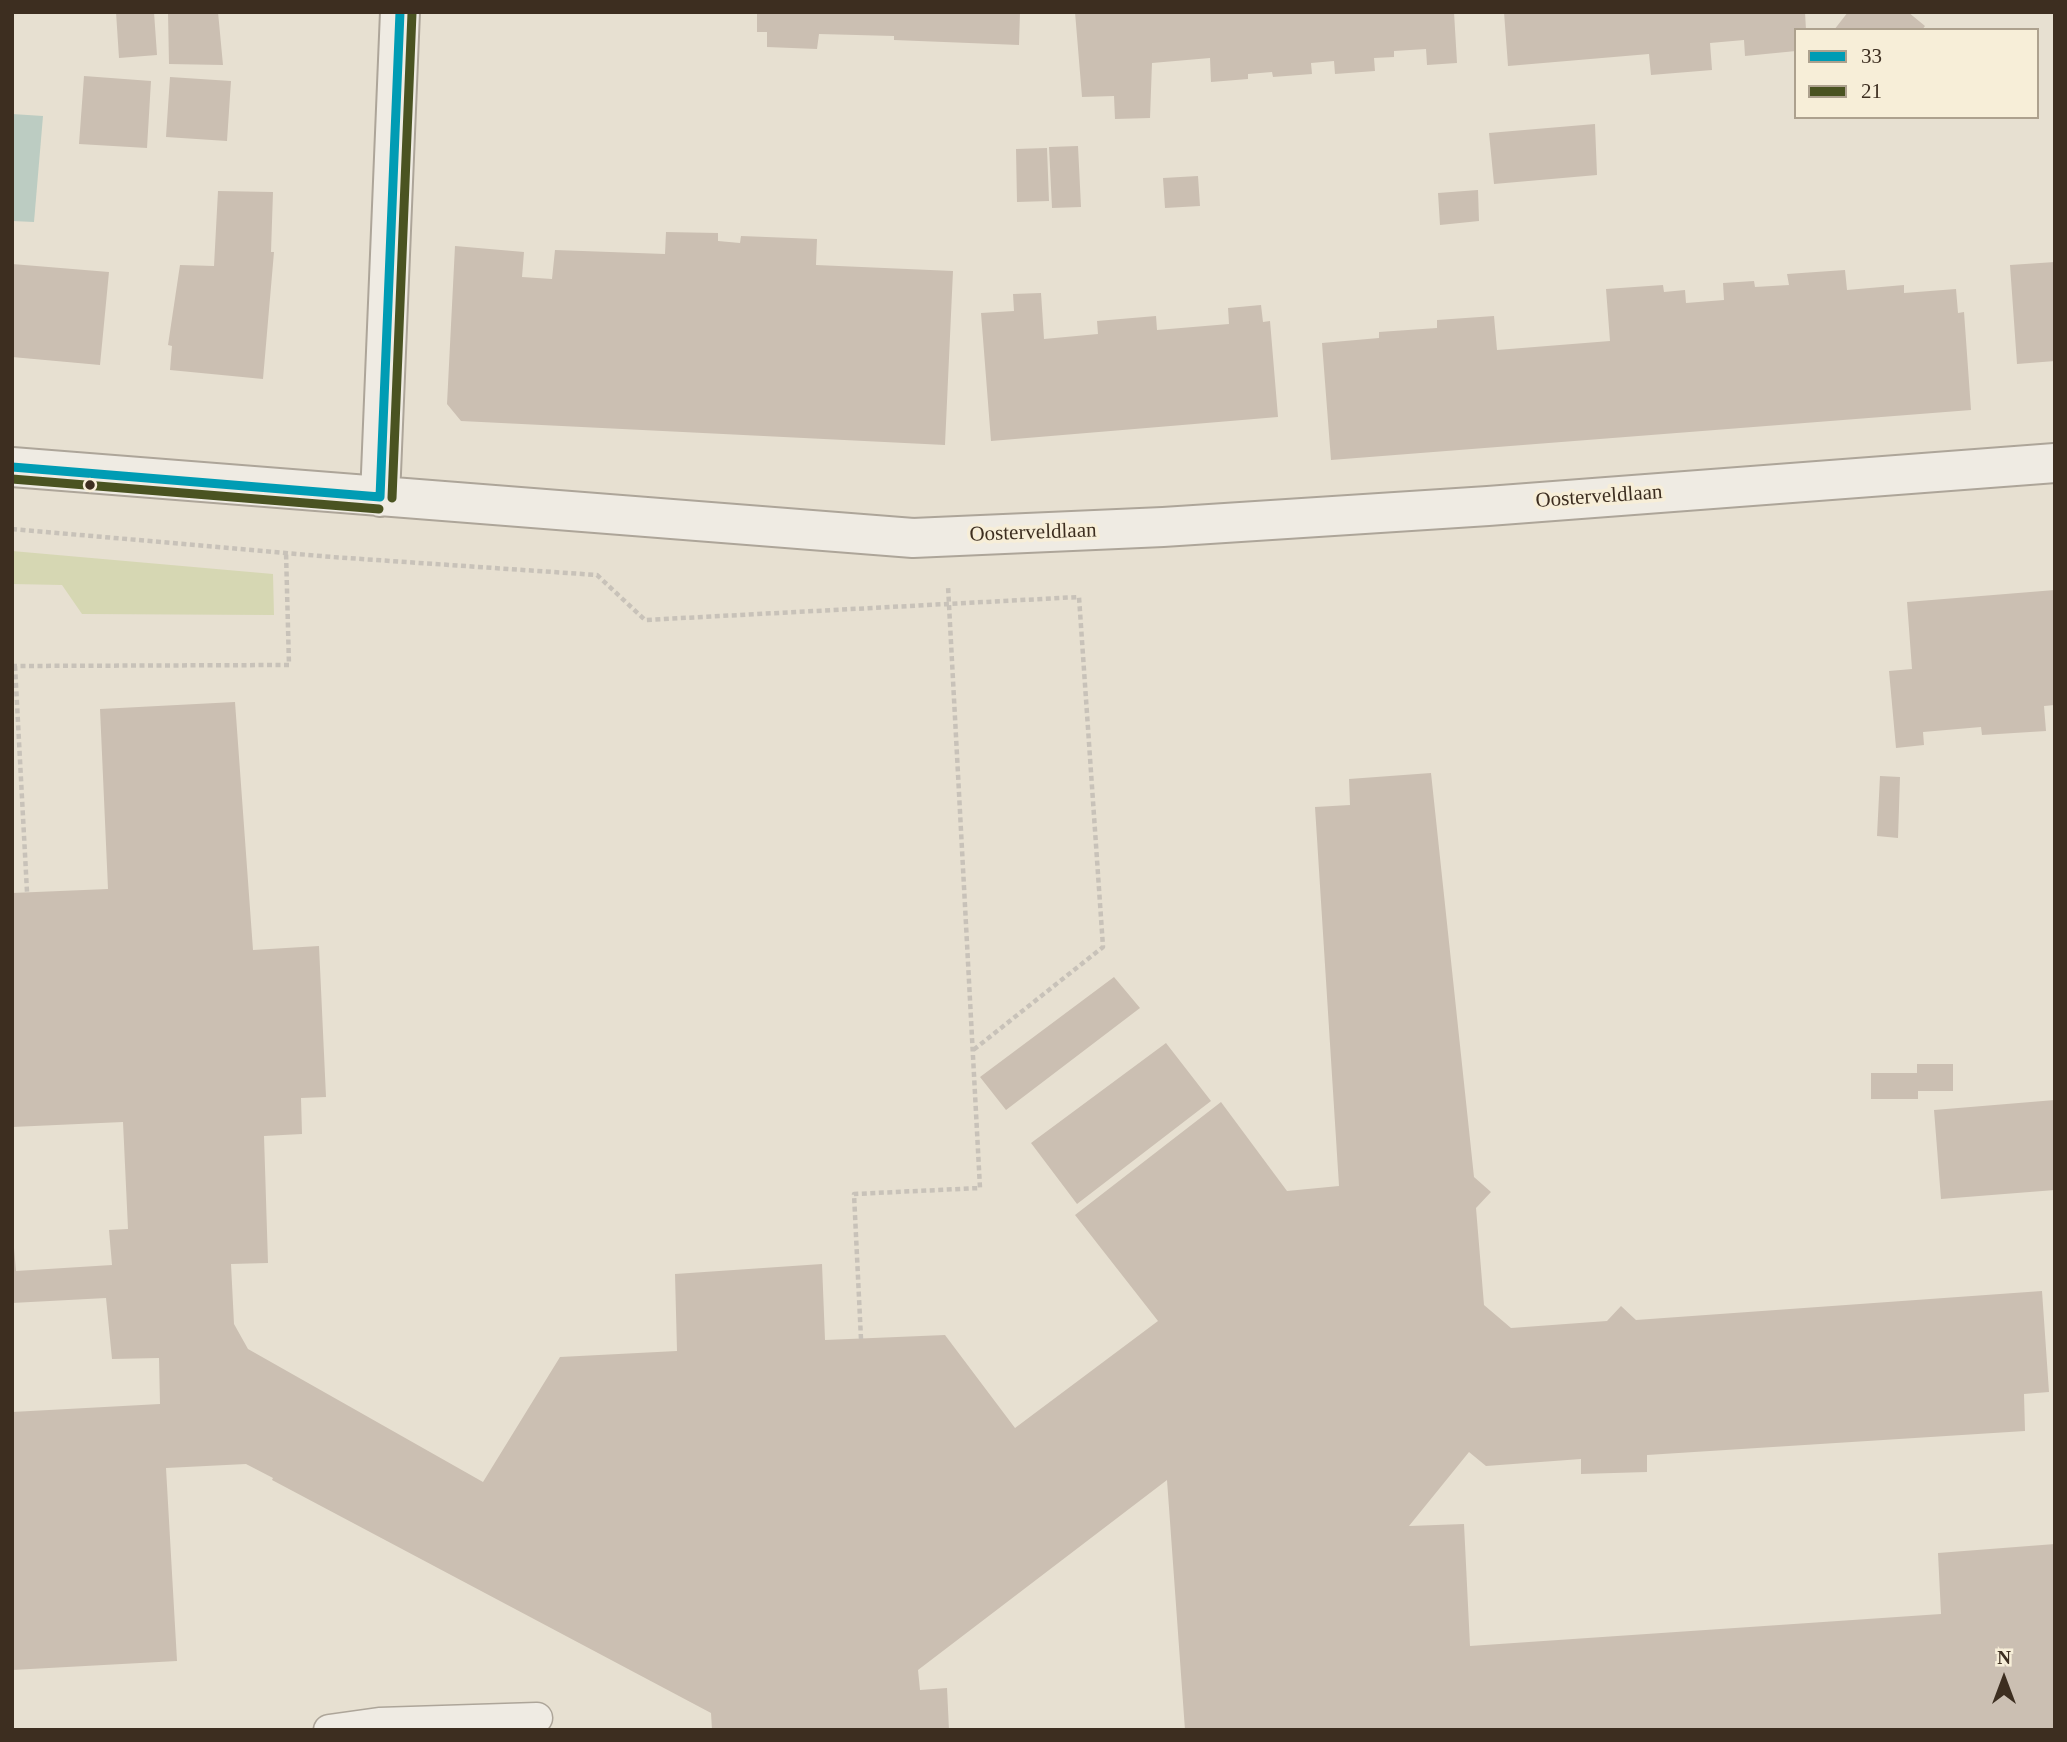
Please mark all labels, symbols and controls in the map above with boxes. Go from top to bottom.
legend [1794,28,2039,119]
text: 33 [1861,44,1882,68]
text: 21 [1861,79,1882,103]
unlabelled marker [83,478,97,492]
street label: Oosterveldlaan [1535,480,1663,514]
street label: Oosterveldlaan [969,518,1097,548]
north arrow [1969,1644,2039,1714]
text: N [1997,1647,2011,1668]

